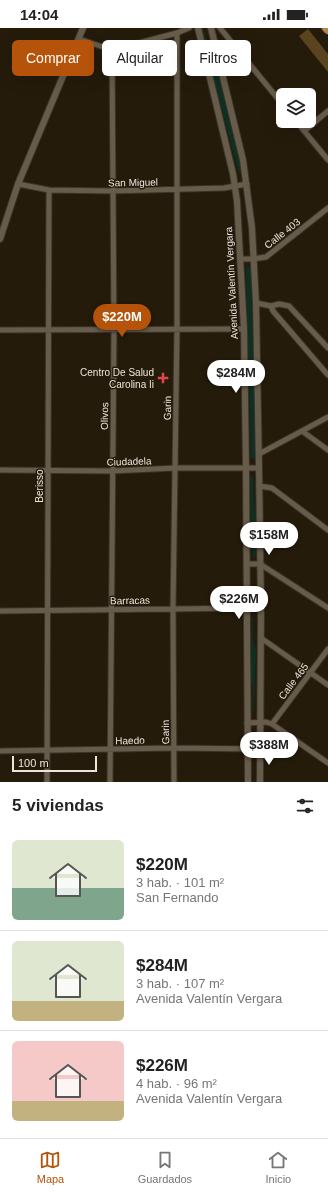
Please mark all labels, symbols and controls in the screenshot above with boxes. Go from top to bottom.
text: 14:04 [20,6,58,23]
chip: Comprar [12,40,94,76]
chip: Alquilar [102,40,177,76]
chip: Filtros [185,40,251,76]
map controls [276,88,316,128]
button: layers [276,88,316,128]
street label: San Miguel [108,177,158,188]
street label: Calle 403 [262,216,303,251]
street label: Avenida Valentín Vergara [223,226,240,339]
pin: $220M [94,304,150,338]
text: $220M [102,309,142,324]
pin: $284M [208,360,264,394]
text: $284M [216,365,256,380]
place label: Centro De Salud Carolina Ii [80,367,154,390]
marker: Centro De Salud Carolina Ii [157,372,169,384]
street label: Garin [162,396,173,420]
street label: Olivos [99,402,110,430]
street label: Ciudadela [106,455,152,468]
street label: Berisso [34,469,45,503]
pin: $158M [241,522,297,556]
text: $158M [249,527,289,542]
pin: $226M [211,586,267,620]
text: $226M [219,591,259,606]
street label: Barracas [110,595,150,606]
street label: Calle 465 [276,661,311,701]
street label: Garin [160,720,171,744]
pin: $388M [241,732,297,766]
street label: Haedo [115,735,145,746]
text: $388M [249,737,289,752]
scale bar [12,754,97,773]
text: 100 m [18,757,49,769]
icon: filters [294,795,316,817]
text: 5 viviendas [12,796,104,815]
text: $220M [136,855,188,874]
icon: home [44,856,92,904]
text: 3 hab. · 101 m² [136,875,224,890]
text: San Fernando [136,890,218,905]
text: $284M [136,956,188,975]
icon: home [44,957,92,1005]
text: 3 hab. · 107 m² [136,976,224,991]
text: Avenida Valentín Vergara [136,991,282,1006]
text: $226M [136,1056,188,1075]
icon: home [44,1057,92,1105]
text: 4 hab. · 96 m² [136,1076,217,1091]
text: Avenida Valentín Vergara [136,1091,282,1106]
tab: Mapa [37,1149,64,1185]
tab: Guardados [138,1149,192,1185]
tab: Inicio [266,1149,291,1185]

